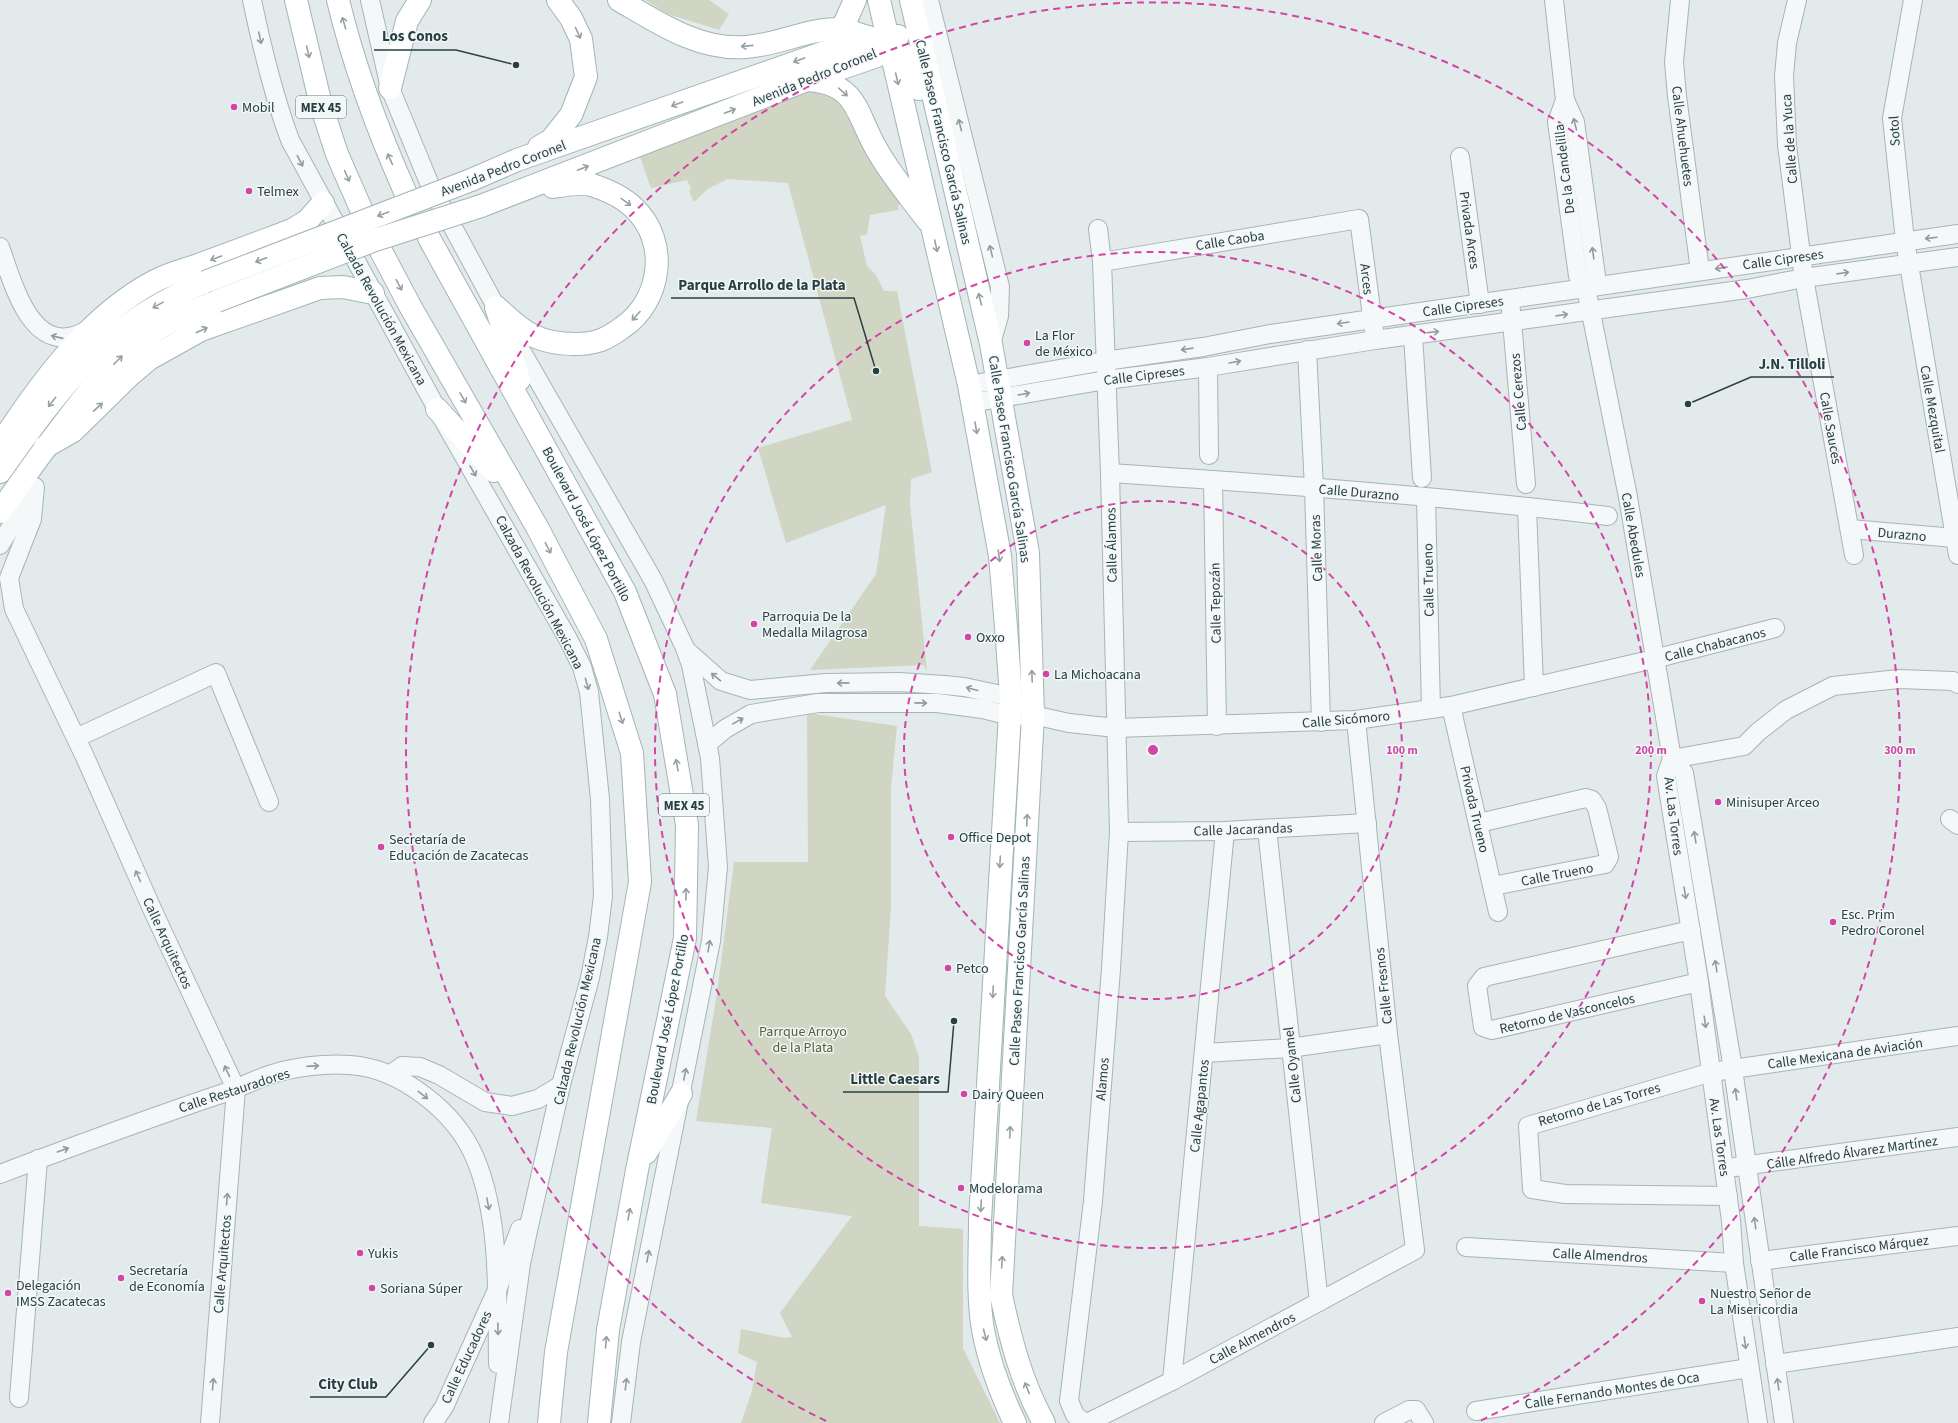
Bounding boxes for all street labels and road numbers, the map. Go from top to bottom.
street label: Calle Paseo Francisco García Salinas [910,38,976,247]
street label: Avenida Pedro Coronel [749,44,880,112]
street label: Calle Ahuehuetes [1666,85,1698,188]
street label: Calle de la Yuca [1777,93,1803,185]
road number: MEX 45 [296,96,346,118]
street label: Sotol [1884,115,1906,147]
street label: De la Candelilla [1550,123,1580,215]
street label: Avenida Pedro Coronel [438,136,569,202]
street label: Privada Arces [1454,190,1484,270]
street label: Calle Caoba [1194,226,1266,256]
street label: Calzada Revolución Mexicana [331,230,431,389]
street label: Calle Cipreses [1741,244,1825,276]
street label: Arces [1354,262,1378,296]
street label: Calle Cipreses [1421,291,1505,323]
street label: Calle Cerezos [1506,352,1532,432]
street label: Calle Paseo Francisco García Salinas [983,354,1035,564]
street label: Calle Cipreses [1102,361,1186,391]
street label: Calle Mezquital [1914,364,1950,455]
street label: Calle Sauces [1814,390,1846,466]
street label: Boulevard José López Portillo [537,443,636,606]
street label: Calle Durazno [1318,480,1400,506]
street label: Calle Abedules [1616,491,1650,579]
street label: Calle Álamos [1101,507,1123,583]
street label: Calzada Revolución Mexicana [490,512,588,673]
street label: Calle Moras [1306,514,1328,582]
street label: Durazno [1877,523,1927,547]
street label: Calle Trueno [1418,543,1440,617]
street label: Calle Tepozán [1205,562,1227,644]
street label: Calle Chabacanos [1663,623,1768,667]
street label: Calle Sicómoro [1301,706,1391,734]
street label: Privada Trueno [1454,764,1494,855]
street label: Av. Las Torres [1658,776,1688,857]
road number: MEX 45 [659,794,709,816]
street label: Calle Jacarandas [1193,818,1293,842]
street label: Calle Paseo Francisco García Salinas [1005,856,1035,1066]
street label: Calle Trueno [1519,858,1595,892]
street label: Calle Arquitectos [137,894,197,993]
street label: Boulevard José López Portillo [642,932,694,1106]
street label: Calzada Revolución Mexicana [549,935,607,1107]
street label: Calle Fresnos [1370,946,1398,1025]
street label: Retorno de Vasconcelos [1498,989,1637,1039]
street label: Calle Oyamel [1279,1025,1307,1104]
street label: Calle Mexicana de Aviación [1766,1033,1924,1075]
street label: Alamos [1091,1057,1115,1102]
street label: Calle Agapantos [1185,1058,1215,1154]
street label: Calle Restauradores [176,1063,293,1118]
street label: Retorno de Las Torres [1536,1078,1663,1132]
street label: Av. Las Torres [1704,1097,1734,1178]
street label: Calle Alfredo Álvarez Martínez [1765,1131,1939,1175]
street label: Calle Arquitectos [209,1214,237,1314]
street label: Calle Francisco Márquez [1788,1231,1930,1267]
street label: Calle Almendros [1552,1244,1648,1268]
street label: Calle Educadores [437,1307,497,1407]
street label: Calle Almendros [1206,1308,1299,1370]
street label: Calle Fernando Montes de Oca [1523,1367,1701,1415]

